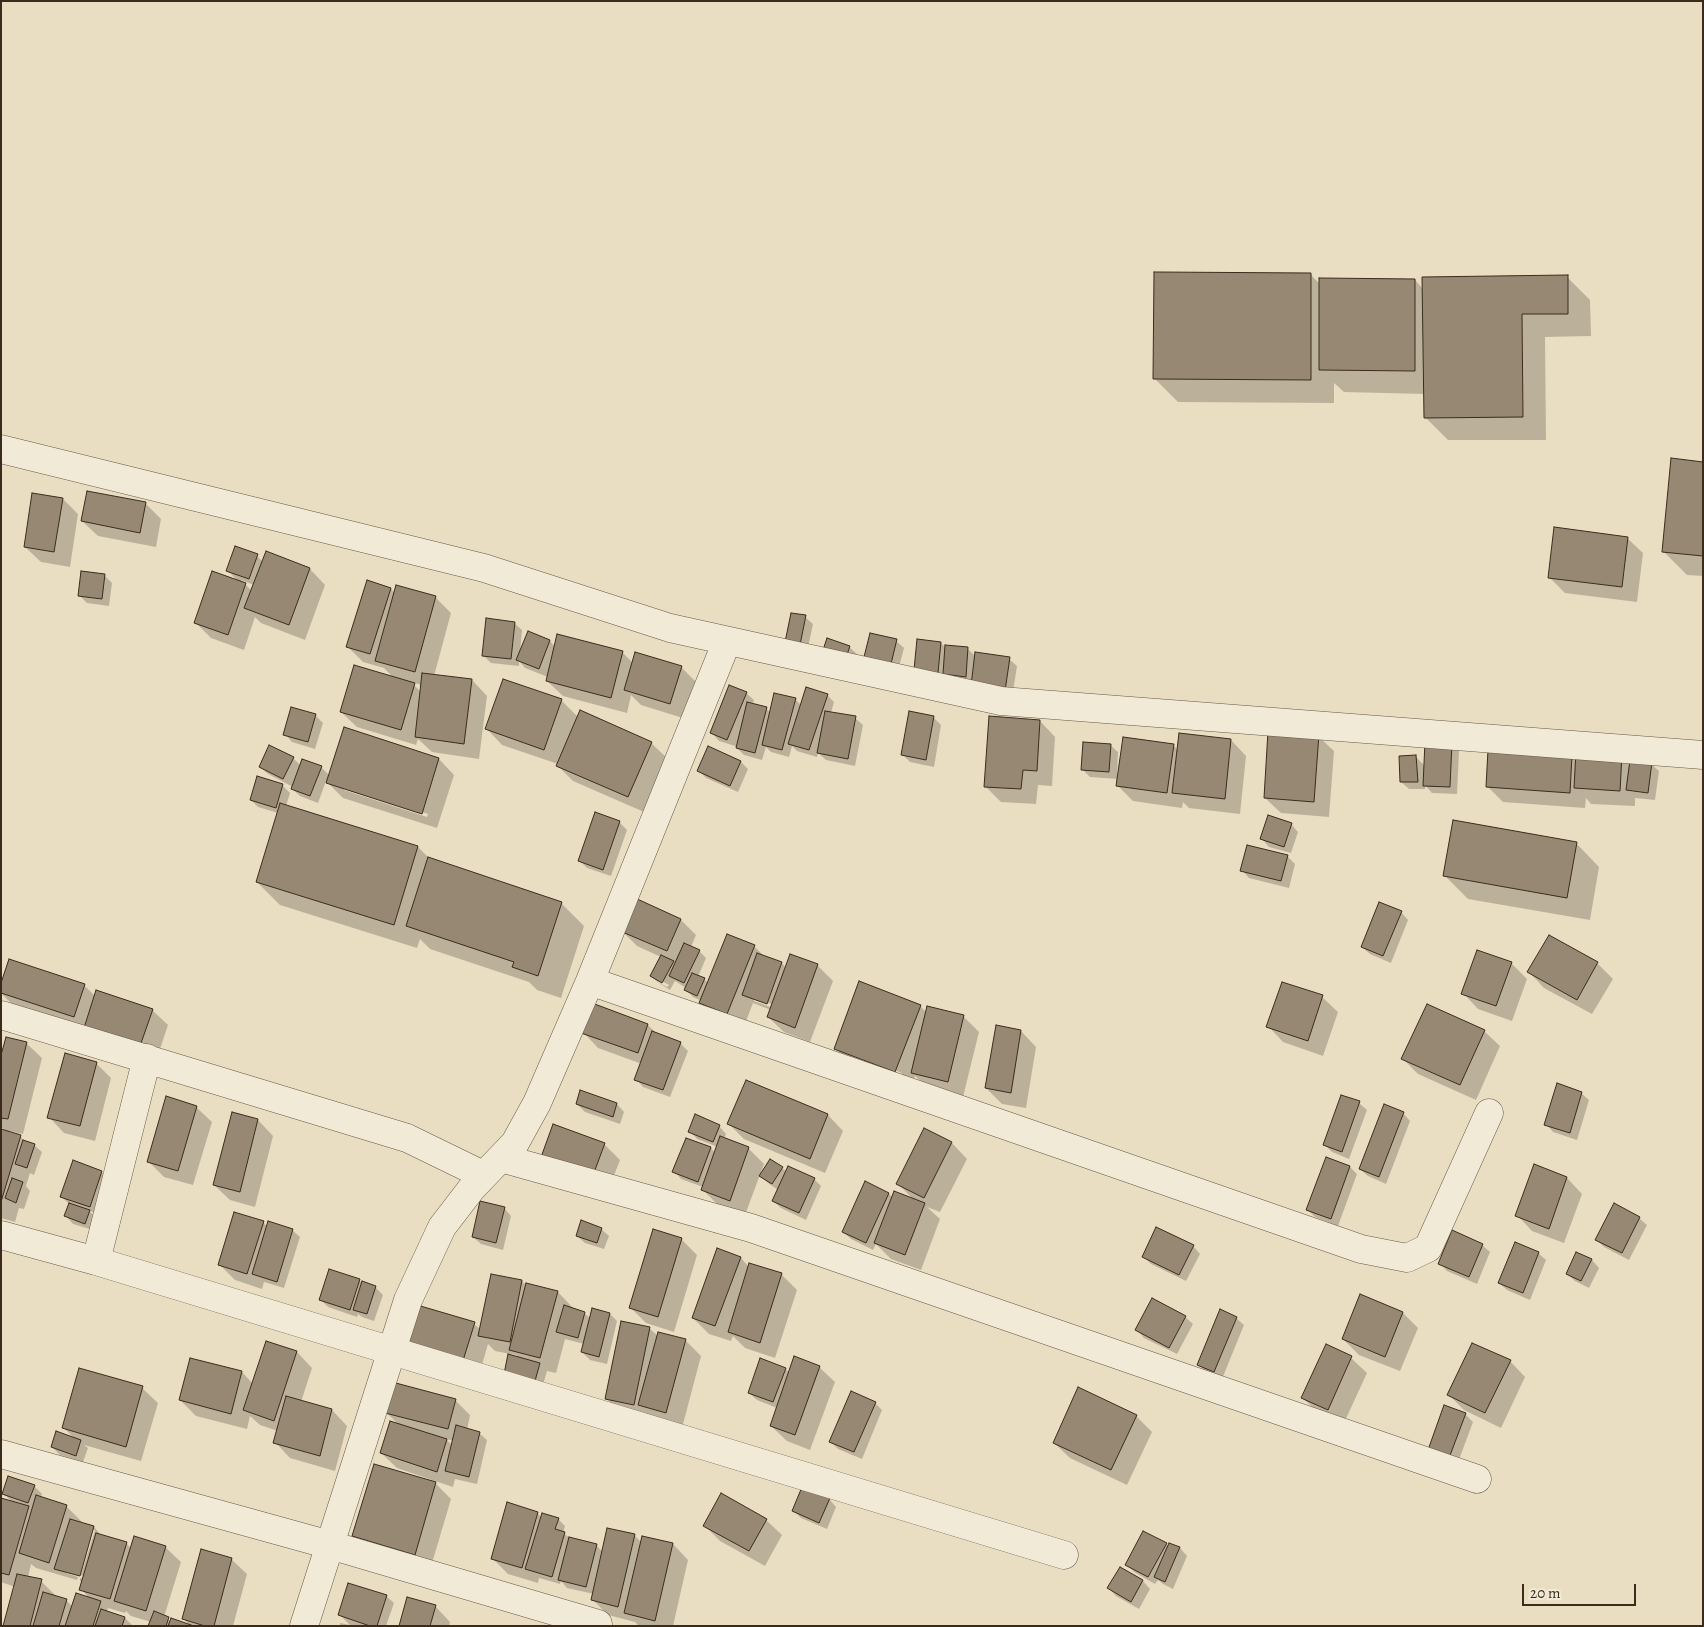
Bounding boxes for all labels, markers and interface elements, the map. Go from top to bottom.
scale bar [1524,1574,1638,1606]
text: 20 m [1530,1583,1561,1603]

